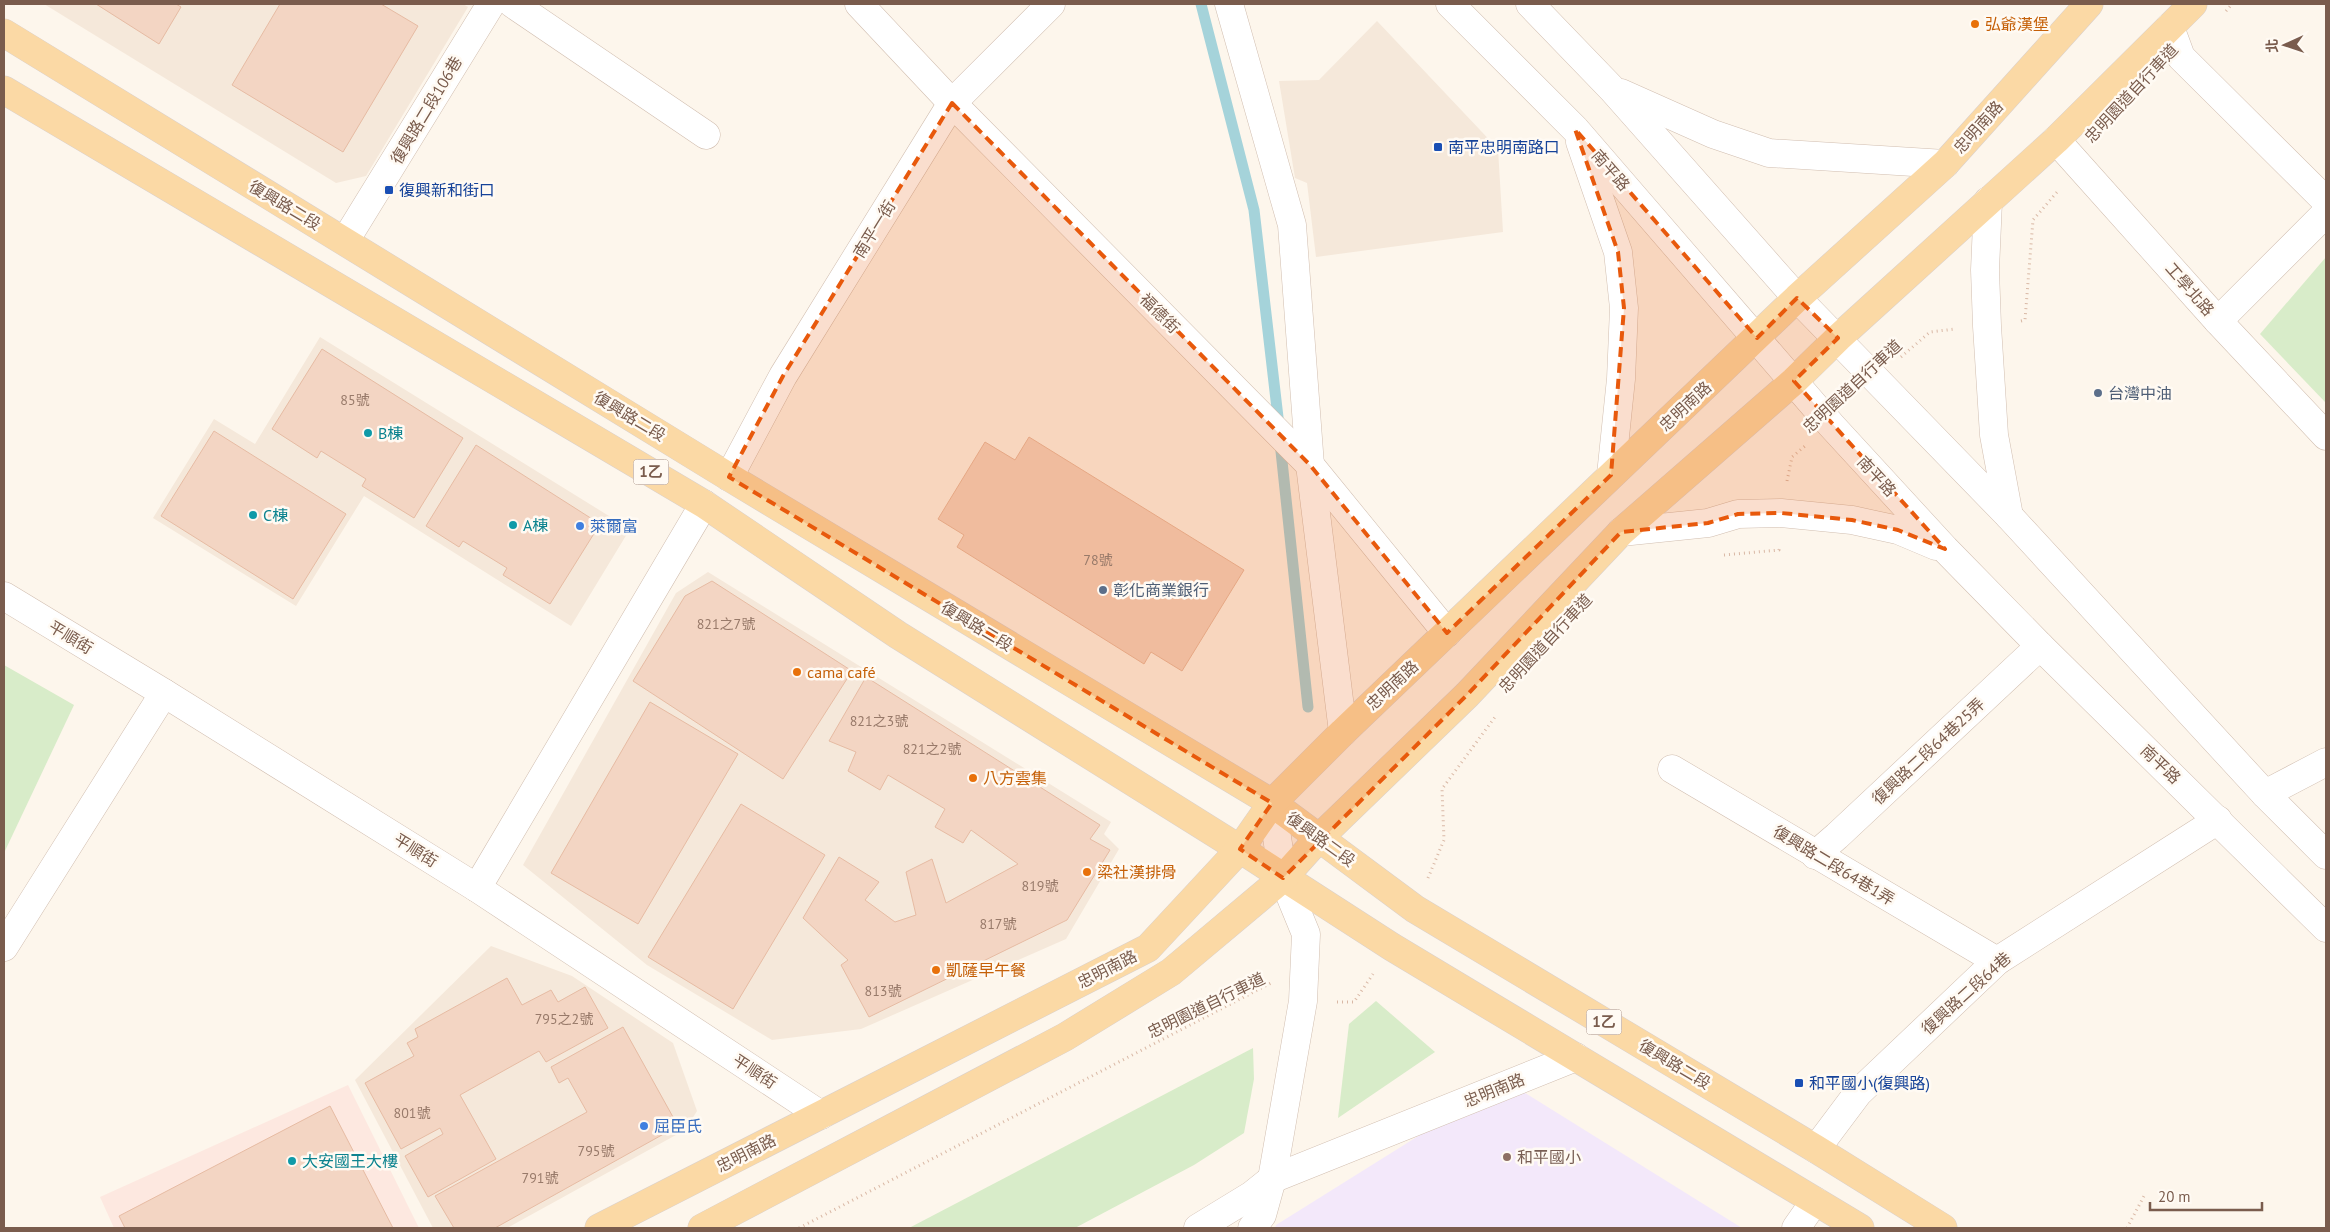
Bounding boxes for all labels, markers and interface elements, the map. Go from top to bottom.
place label: 弘爺漢堡 [1985,14,2049,34]
marker: 弘爺漢堡 [1969,18,1981,30]
north arrow [2260,20,2310,70]
text: 北 [2263,38,2281,53]
street label: 忠明園道自行車道 [2080,39,2182,147]
street label: 復興路二段106巷 [386,52,466,168]
street label: 忠明南路 [1949,97,2007,157]
place label: 南平忠明南路口 [1448,137,1560,157]
marker: 南平忠明南路口 [1432,141,1444,153]
street label: 南平路 [1588,145,1634,195]
street label: 復興路二段 [246,176,324,234]
place label: 復興新和街口 [399,180,495,200]
marker: 復興新和街口 [383,184,395,196]
street label: 南平一街 [849,197,899,261]
street label: 工學北路 [2161,258,2219,320]
street label: 福德街 [1136,289,1184,337]
street label: 忠明園道自行車道 [1798,335,1906,437]
street label: 忠明南路 [1655,377,1715,435]
place label: 台灣中油 [2108,383,2172,403]
street label: 復興路二段 [591,387,669,445]
marker: 台灣中油 [2092,387,2104,399]
house number: 85號 [340,391,370,409]
place label: B棟 [378,423,403,443]
marker: B棟 [362,427,374,439]
street label: 南平路 [1853,452,1901,500]
road number: 1乙 [634,460,668,484]
place label: C棟 [263,505,288,525]
marker: C棟 [247,509,259,521]
place label: A棟 [523,515,548,535]
place label: 萊爾富 [590,516,638,536]
marker: A棟 [507,519,519,531]
marker: 萊爾富 [574,520,586,532]
house number: 78號 [1083,551,1113,569]
place label: 彰化商業銀行 [1113,580,1209,600]
marker: 彰化商業銀行 [1097,584,1109,596]
street label: 忠明園道自行車道 [1494,589,1596,697]
street label: 復興路二段 [938,597,1016,655]
house number: 821之7號 [697,615,755,633]
street label: 平順街 [45,616,97,658]
street label: 忠明南路 [1362,656,1422,714]
place label: cama café [807,662,876,682]
marker: cama café [791,666,803,678]
street label: 復興路二段64巷25弄 [1867,694,1989,808]
house number: 821之3號 [850,712,908,730]
house number: 821之2號 [903,740,961,758]
street label: 南平路 [2137,740,2185,788]
place label: 八方雲集 [983,768,1047,788]
marker: 八方雲集 [967,772,979,784]
street label: 復興路二段 [1283,807,1359,871]
street label: 復興路二段64巷1弄 [1770,821,1898,909]
street label: 平順街 [390,829,442,871]
place label: 梁社漢排骨 [1097,862,1177,882]
marker: 梁社漢排骨 [1081,866,1093,878]
house number: 819號 [1022,877,1058,895]
house number: 817號 [980,915,1016,933]
street label: 忠明南路 [1074,946,1140,992]
street label: 復興路二段64巷 [1917,948,2015,1038]
place label: 凱薩早午餐 [946,960,1026,980]
marker: 凱薩早午餐 [930,964,942,976]
street label: 忠明園道自行車道 [1144,968,1268,1042]
house number: 813號 [865,982,901,1000]
house number: 795之2號 [535,1010,593,1028]
road number: 1乙 [1586,1010,1622,1034]
street label: 復興路二段 [1636,1035,1714,1093]
street label: 平順街 [729,1050,781,1092]
street label: 忠明南路 [1461,1069,1527,1111]
place label: 和平國小(復興路) [1809,1073,1930,1093]
marker: 和平國小(復興路) [1793,1077,1805,1089]
house number: 801號 [394,1104,430,1122]
place label: 屈臣氏 [654,1116,702,1136]
marker: 屈臣氏 [638,1120,650,1132]
street label: 忠明南路 [713,1130,779,1176]
house number: 795號 [578,1142,614,1160]
place label: 和平國小 [1517,1147,1581,1167]
place label: 大安國王大樓 [302,1151,398,1171]
marker: 和平國小 [1501,1151,1513,1163]
marker: 大安國王大樓 [286,1155,298,1167]
house number: 791號 [522,1169,558,1187]
scale bar [2150,1180,2262,1212]
text: 20 m [2158,1187,2191,1206]

